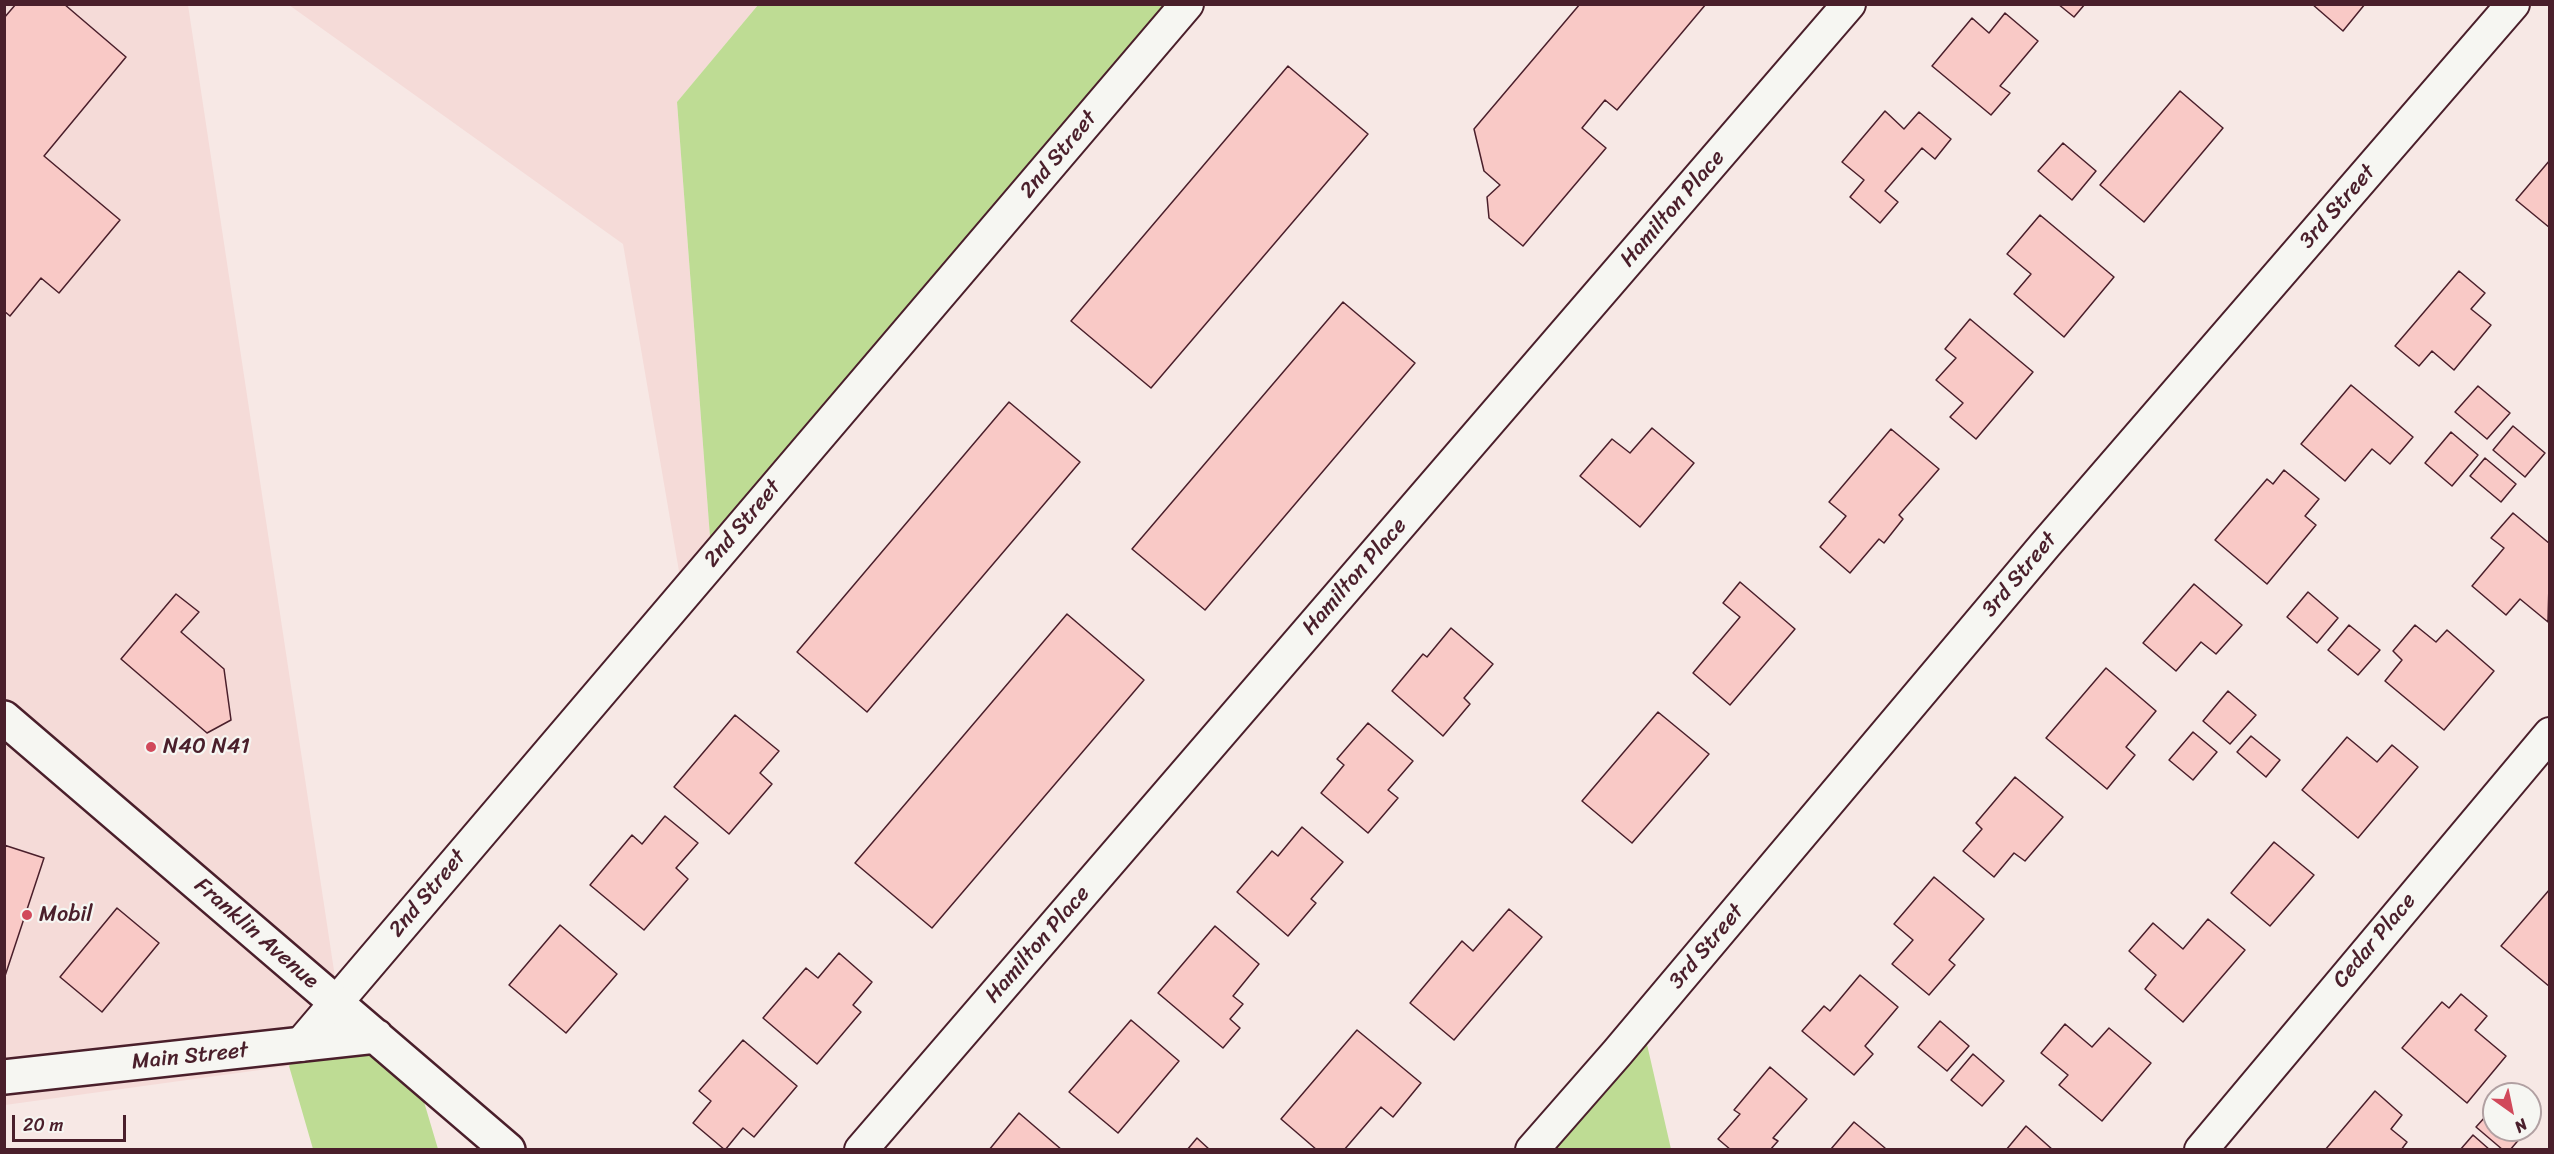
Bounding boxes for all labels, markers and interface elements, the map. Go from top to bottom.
street label: 2nd Street [1015,106,1103,204]
street label: Hamilton Place [1615,145,1731,273]
street label: 3rd Street [2294,160,2382,254]
street label: 2nd Street [699,475,787,573]
street label: Hamilton Place [1297,513,1413,641]
street label: 3rd Street [1977,527,2063,623]
place label: N40 N41 [163,734,250,760]
marker: N40 N41 [144,740,158,754]
street label: 2nd Street [384,845,472,943]
street label: Franklin Avenue [189,873,323,995]
street label: Hamilton Place [980,881,1096,1009]
street label: Cedar Place [2328,888,2422,994]
street label: 3rd Street [1664,899,1750,995]
place label: Mobil [39,902,93,928]
marker: Mobil [20,908,34,922]
street label: Main Street [131,1038,249,1076]
north arrow [2482,1082,2542,1142]
scale bar [15,1103,129,1141]
text: 20 m [23,1109,63,1141]
text: N [2508,1111,2534,1141]

